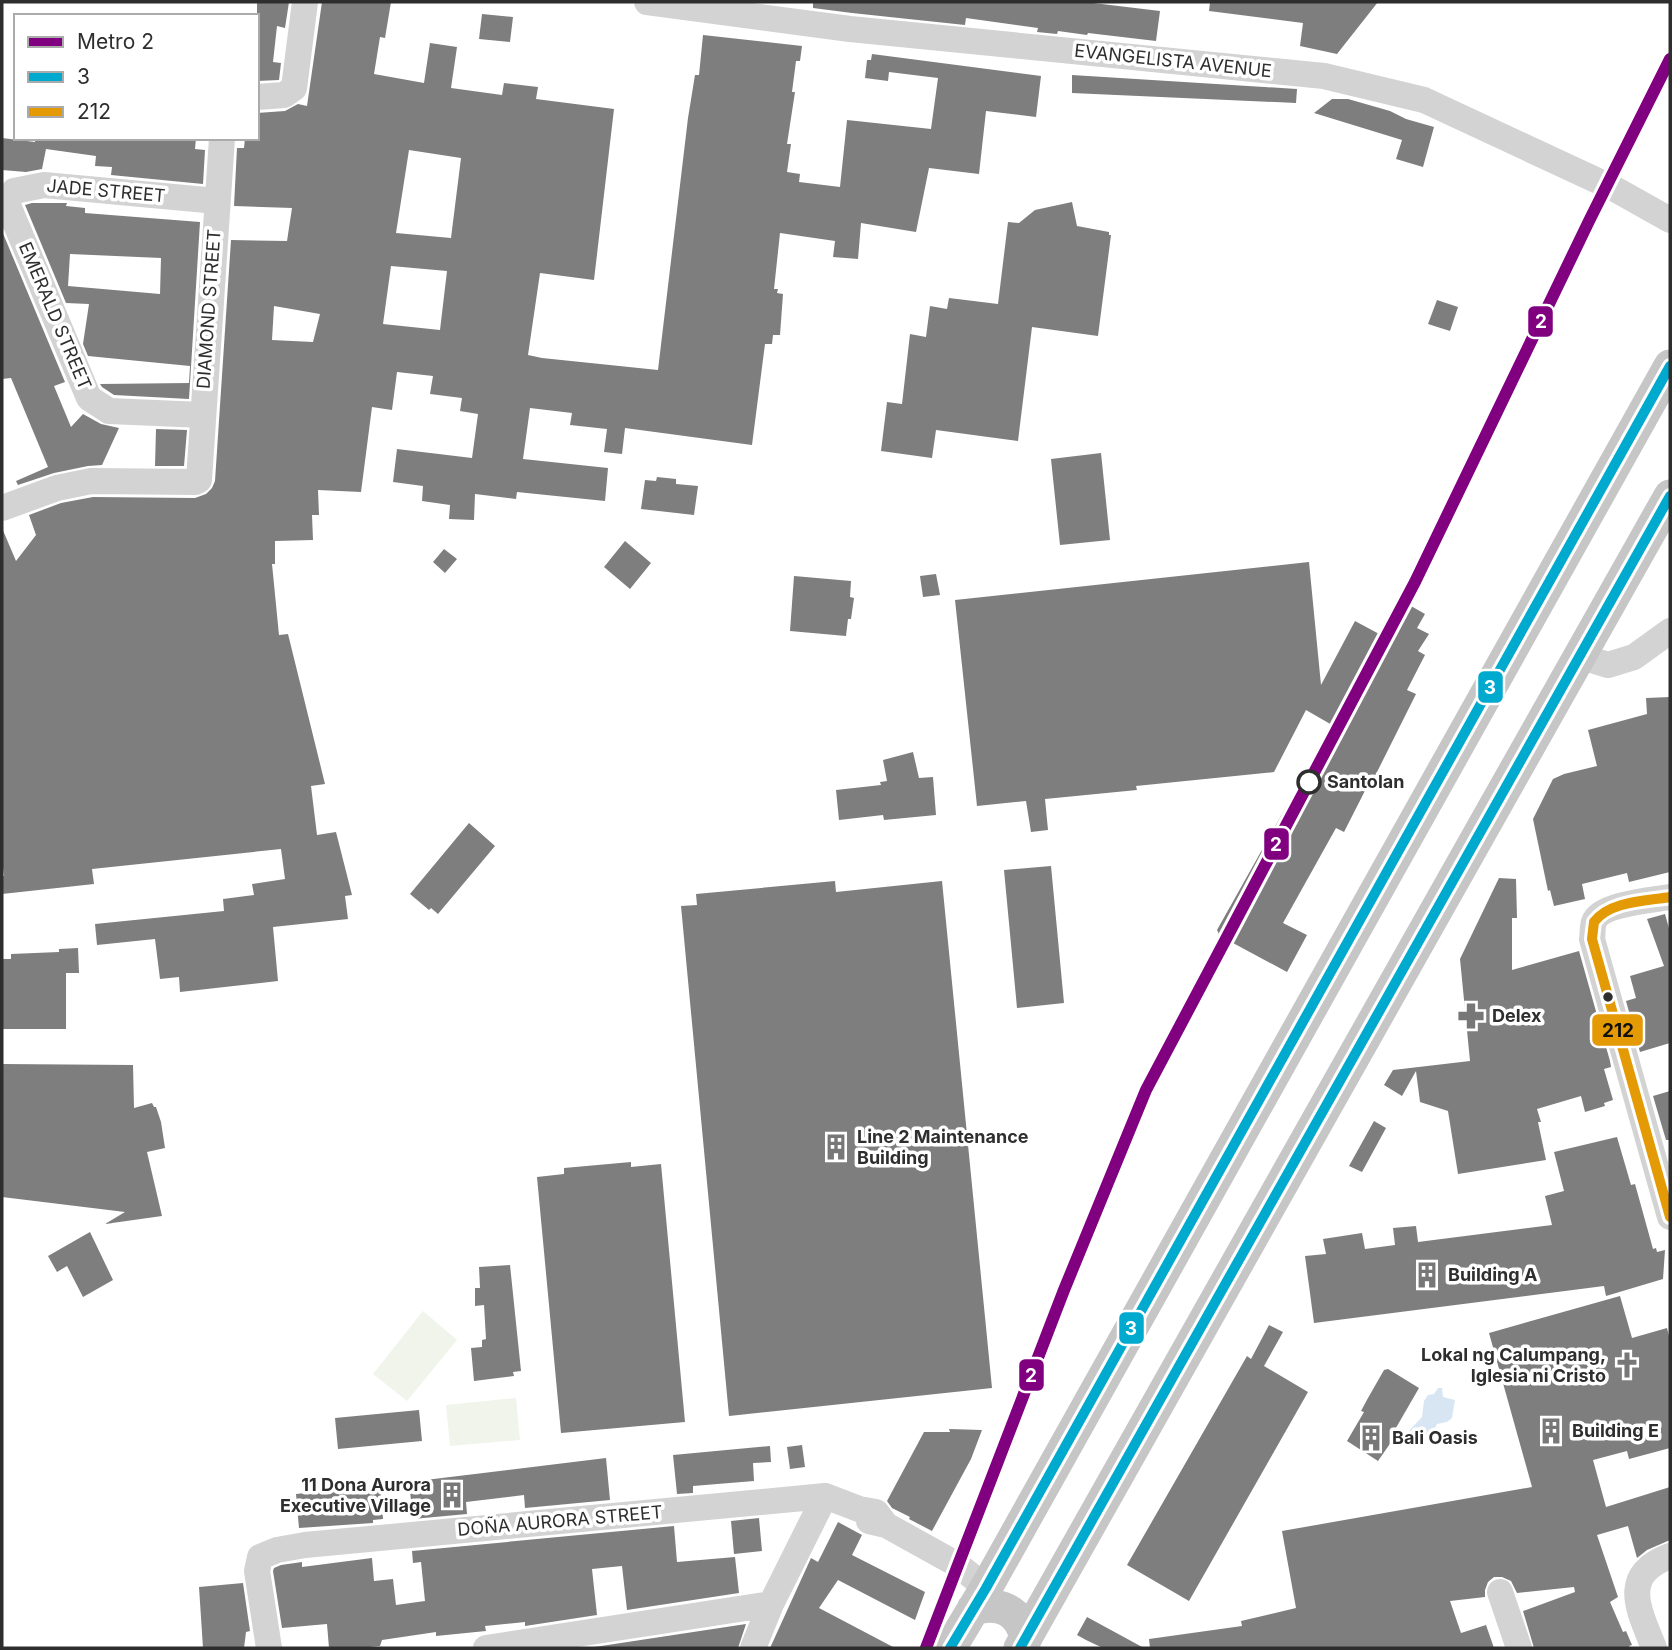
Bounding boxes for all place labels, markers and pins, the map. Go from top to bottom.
marker: Santolan [1297,770,1321,794]
place label: Santolan [1327,771,1404,792]
unlabelled marker [1601,990,1615,1004]
pharmacy icon: Delex [1456,1001,1486,1031]
place label: Delex [1492,1005,1542,1026]
place label: Line 2 Maintenance Building [857,1126,1029,1168]
building icon: Line 2 Maintenance Building [821,1132,851,1162]
building icon: Building A [1412,1260,1442,1290]
place label: Building A [1448,1264,1537,1285]
place label: Lokal ng Calumpang, Iglesia ni Cristo [1421,1344,1606,1386]
church icon: Lokal ng Calumpang, Iglesia ni Cristo [1612,1350,1642,1380]
building icon: Building E [1536,1416,1566,1446]
place label: Building E [1572,1420,1659,1441]
building icon: Bali Oasis [1356,1423,1386,1453]
place label: Bali Oasis [1392,1427,1478,1448]
place label: 11 Dona Aurora Executive Village [280,1474,431,1516]
building icon: 11 Dona Aurora Executive Village [437,1480,467,1510]

